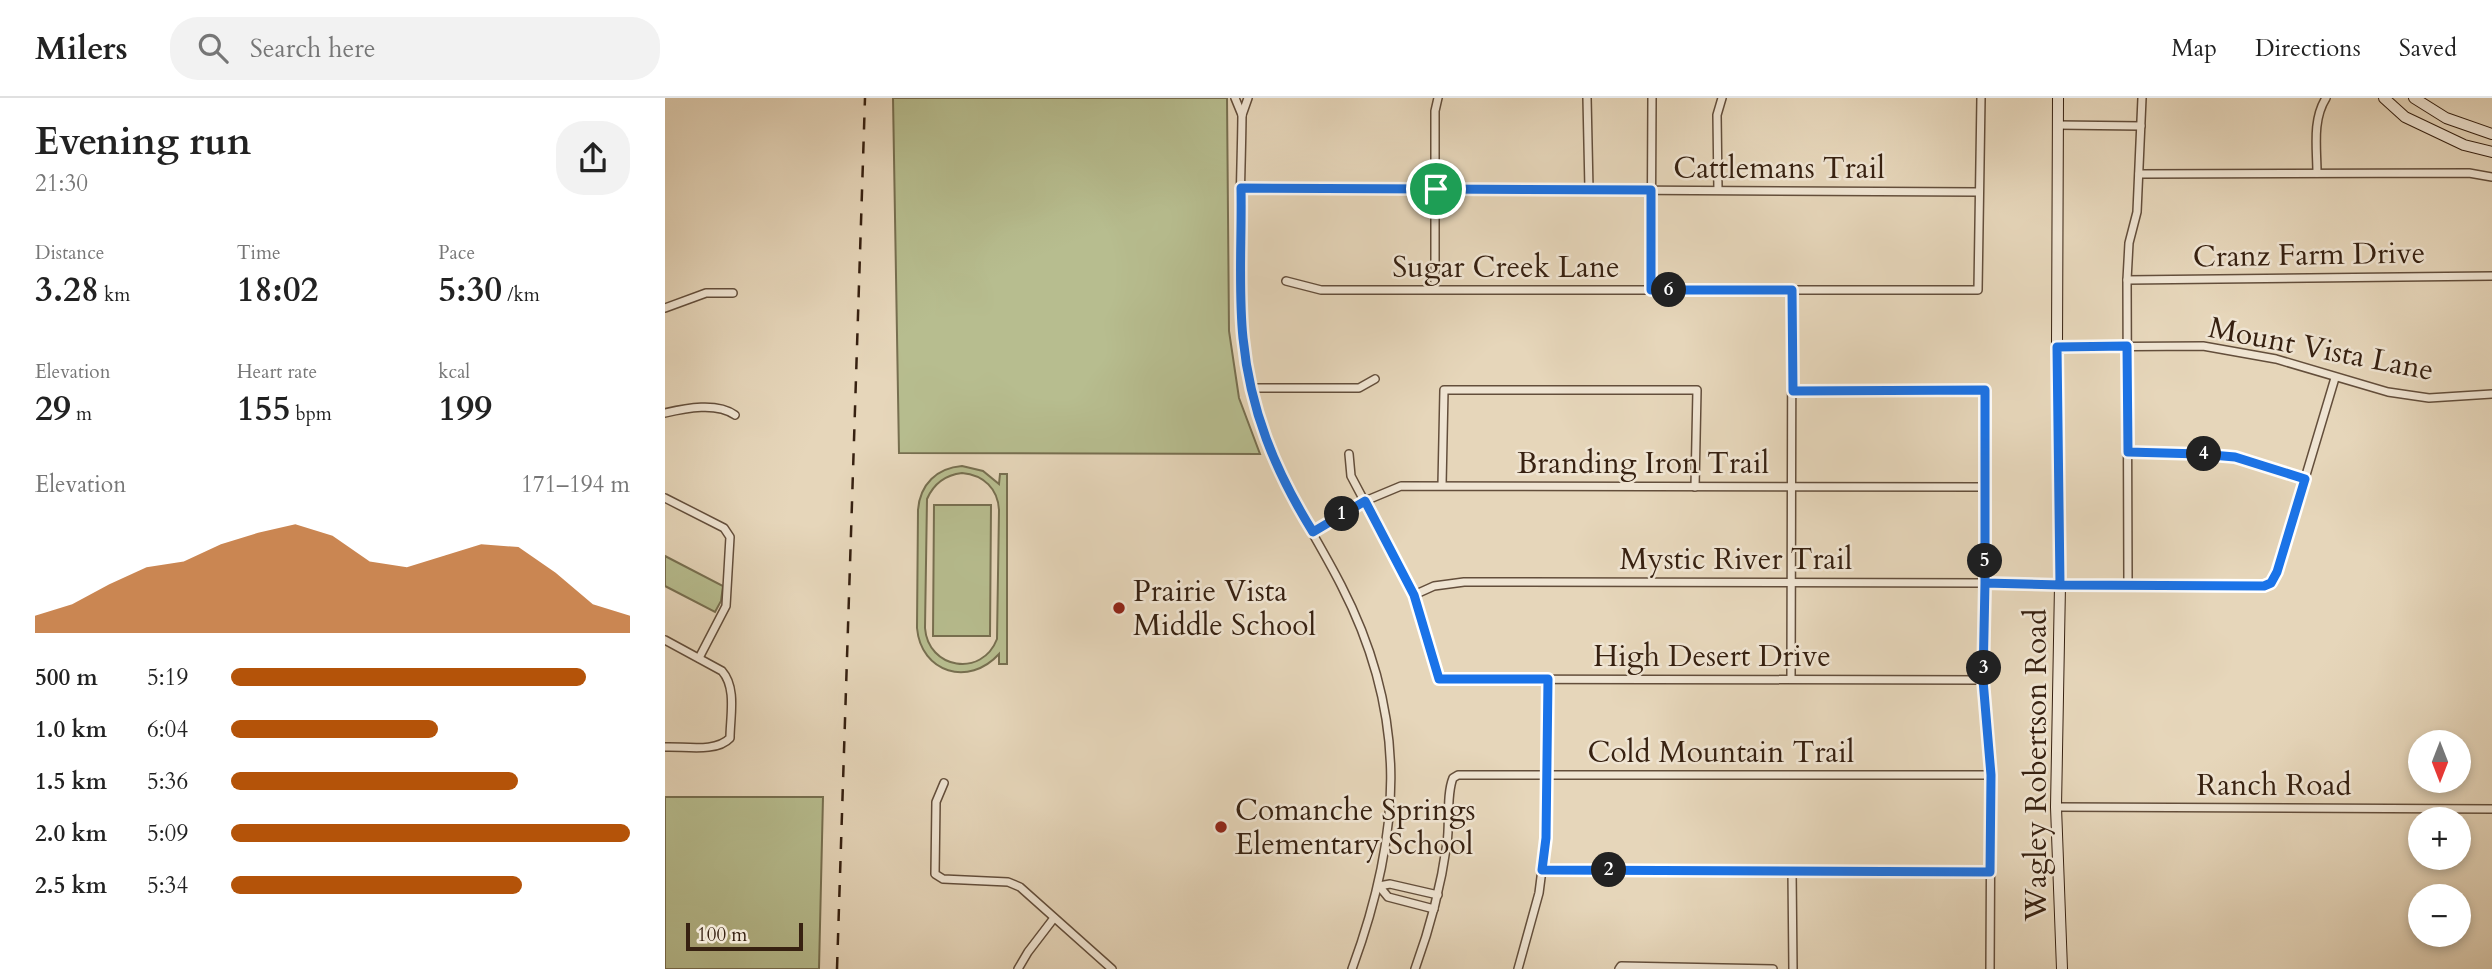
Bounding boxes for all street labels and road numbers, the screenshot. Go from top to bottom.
street label: Cattlemans Trail [1673,148,1885,189]
street label: Cranz Farm Drive [2192,232,2426,278]
street label: Sugar Creek Lane [1392,247,1620,288]
street label: Mount Vista Lane [2205,307,2437,391]
street label: Branding Iron Trail [1517,443,1769,484]
street label: Mystic River Trail [1620,539,1853,580]
street label: Wagley Robertson Road [2016,609,2057,922]
street label: High Desert Drive [1593,636,1831,677]
street label: Cold Mountain Trail [1588,732,1855,773]
street label: Ranch Road [2197,765,2352,806]

